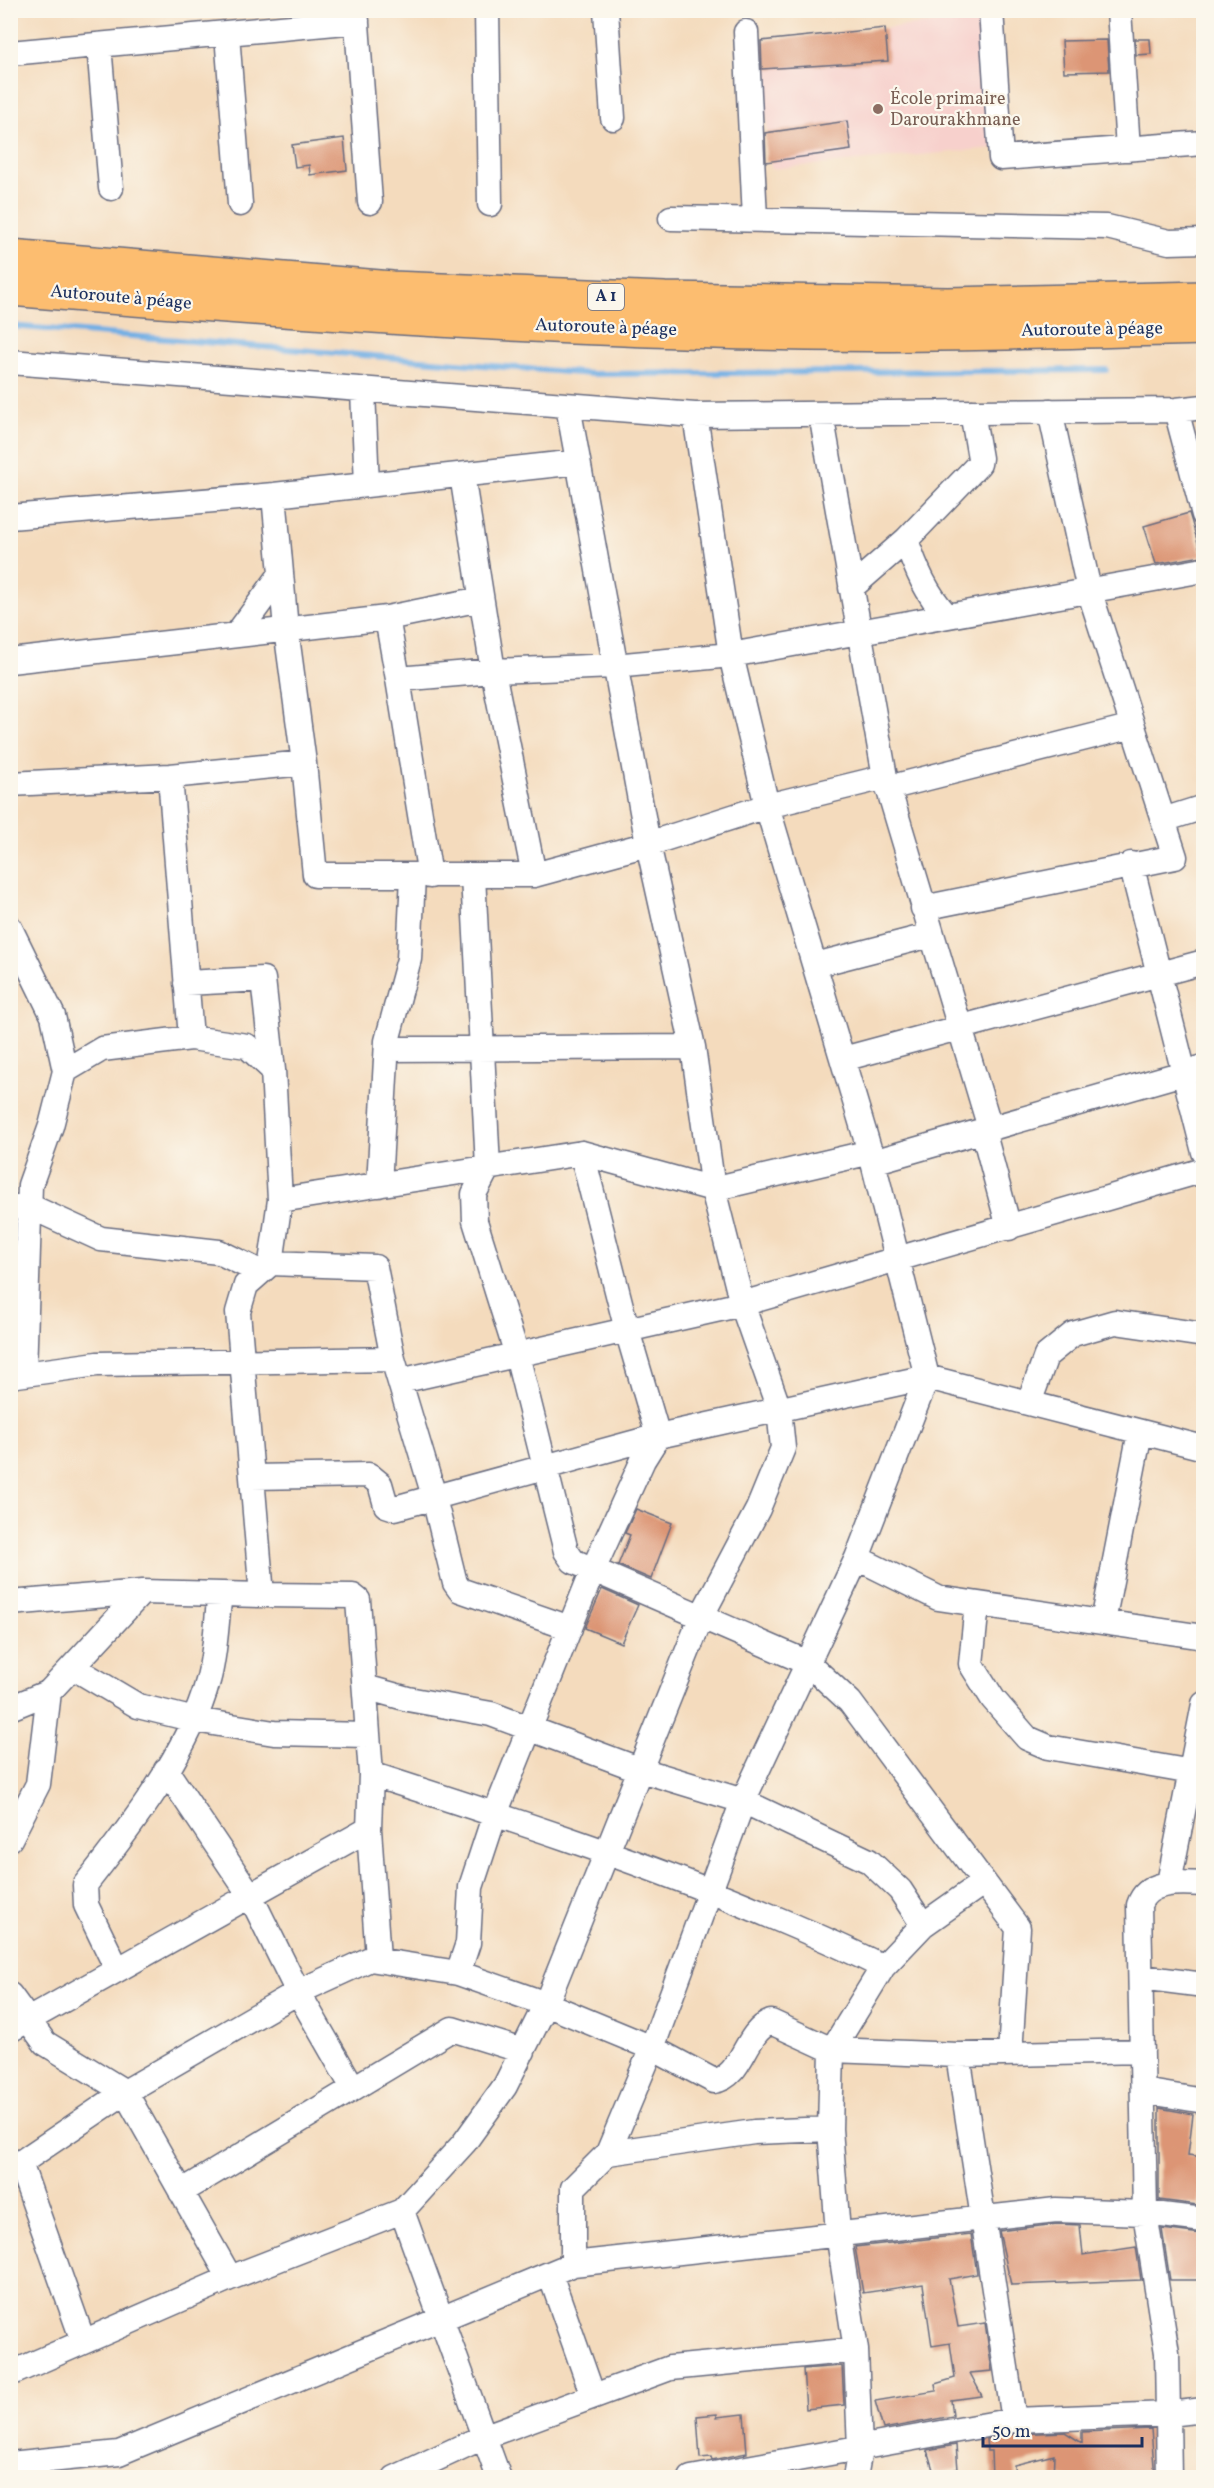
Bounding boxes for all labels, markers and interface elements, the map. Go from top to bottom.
place label: École primaire Darourakhmane [890,87,1021,133]
marker: École primaire Darourakhmane [871,102,885,116]
street label: Autoroute à péage [49,279,193,317]
road number: A 1 [588,284,624,310]
street label: Autoroute à péage [535,313,677,343]
street label: Autoroute à péage [1021,316,1163,344]
scale bar [983,2410,1142,2448]
text: 50 m [992,2420,1031,2445]

